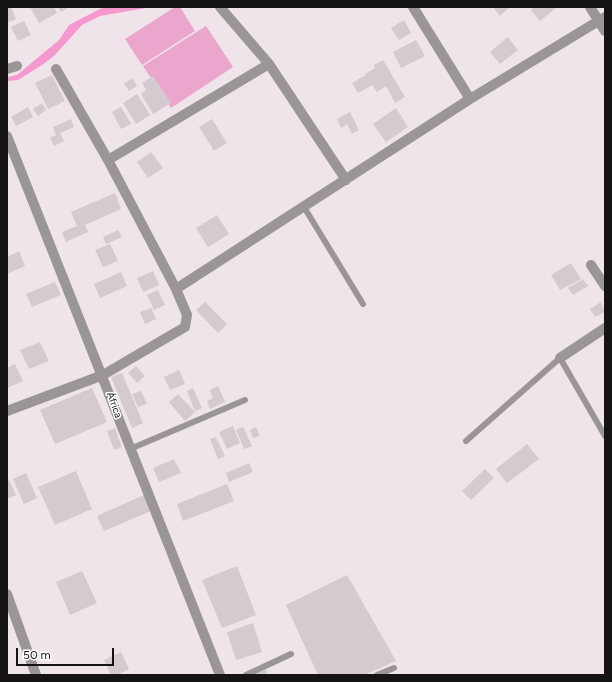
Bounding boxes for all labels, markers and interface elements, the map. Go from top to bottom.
street label: África [104,390,124,420]
scale bar [18,640,116,666]
text: 50 m [23,648,51,662]

